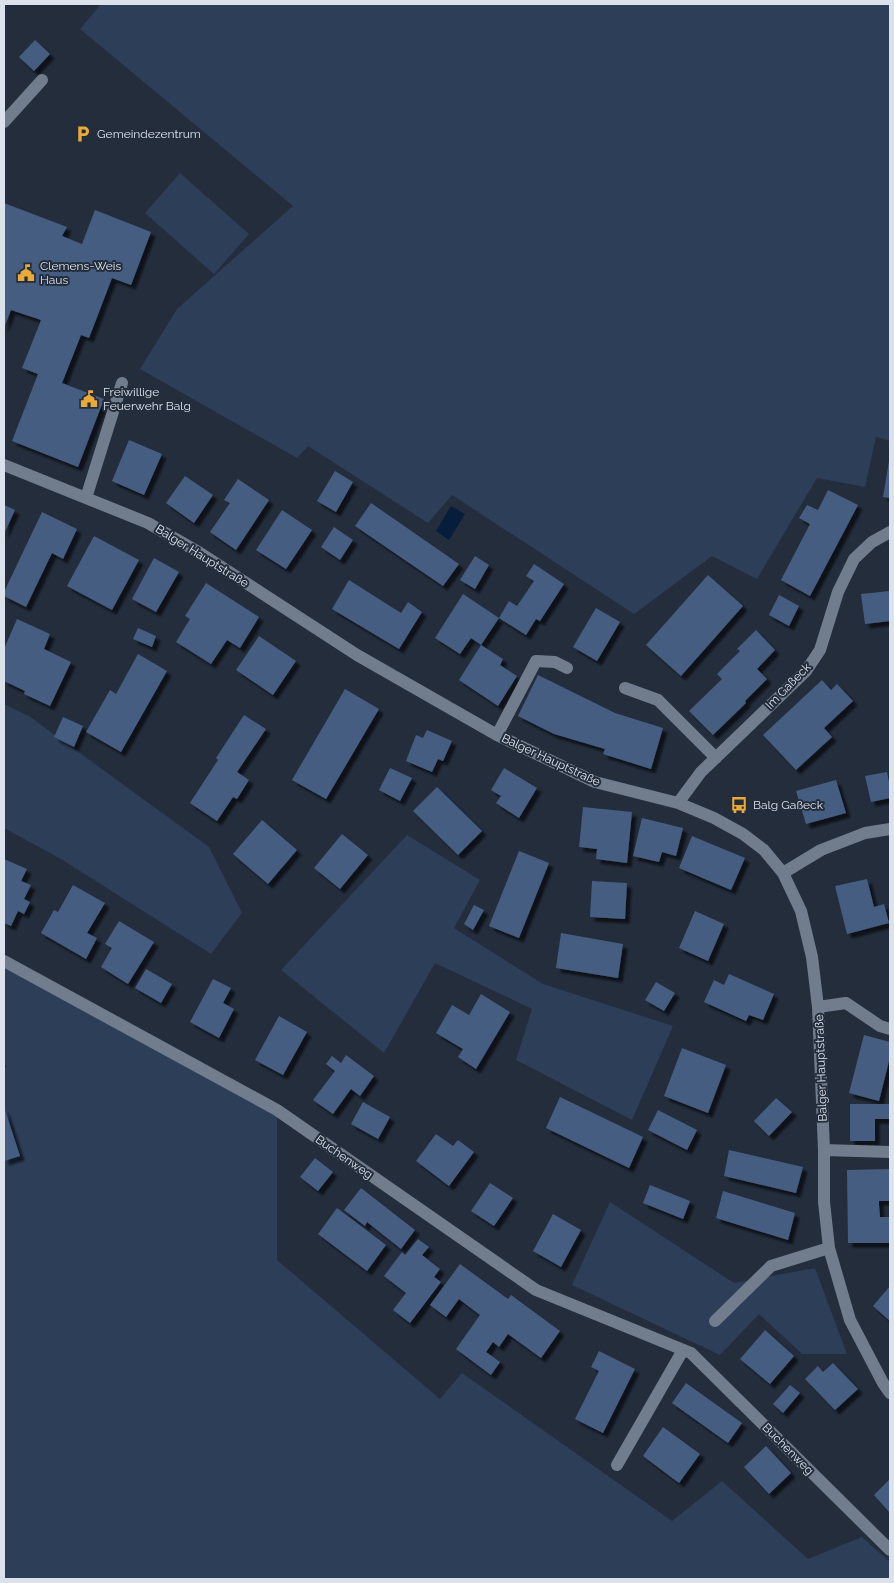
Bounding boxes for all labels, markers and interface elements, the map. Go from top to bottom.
parking icon: Gemeindezentrum [73,124,93,144]
place label: Gemeindezentrum [97,127,201,141]
place label: Clemens-Weis Haus [40,259,121,287]
public building icon: Clemens-Weis Haus [16,263,36,283]
place label: Freiwillige Feuerwehr Balg [103,385,191,413]
public building icon: Freiwillige Feuerwehr Balg [79,389,99,409]
street label: Balger Hauptstraße [153,522,251,590]
street label: Im Gaßeck [763,660,814,712]
street label: Balger Hauptstraße [499,731,603,789]
bus stop icon: Balg Gaßeck [729,795,749,815]
place label: Balg Gaßeck [753,798,824,812]
street label: Balger Hauptstraße [812,1014,830,1122]
street label: Buchenweg [313,1132,375,1182]
street label: Buchenweg [759,1420,817,1478]

